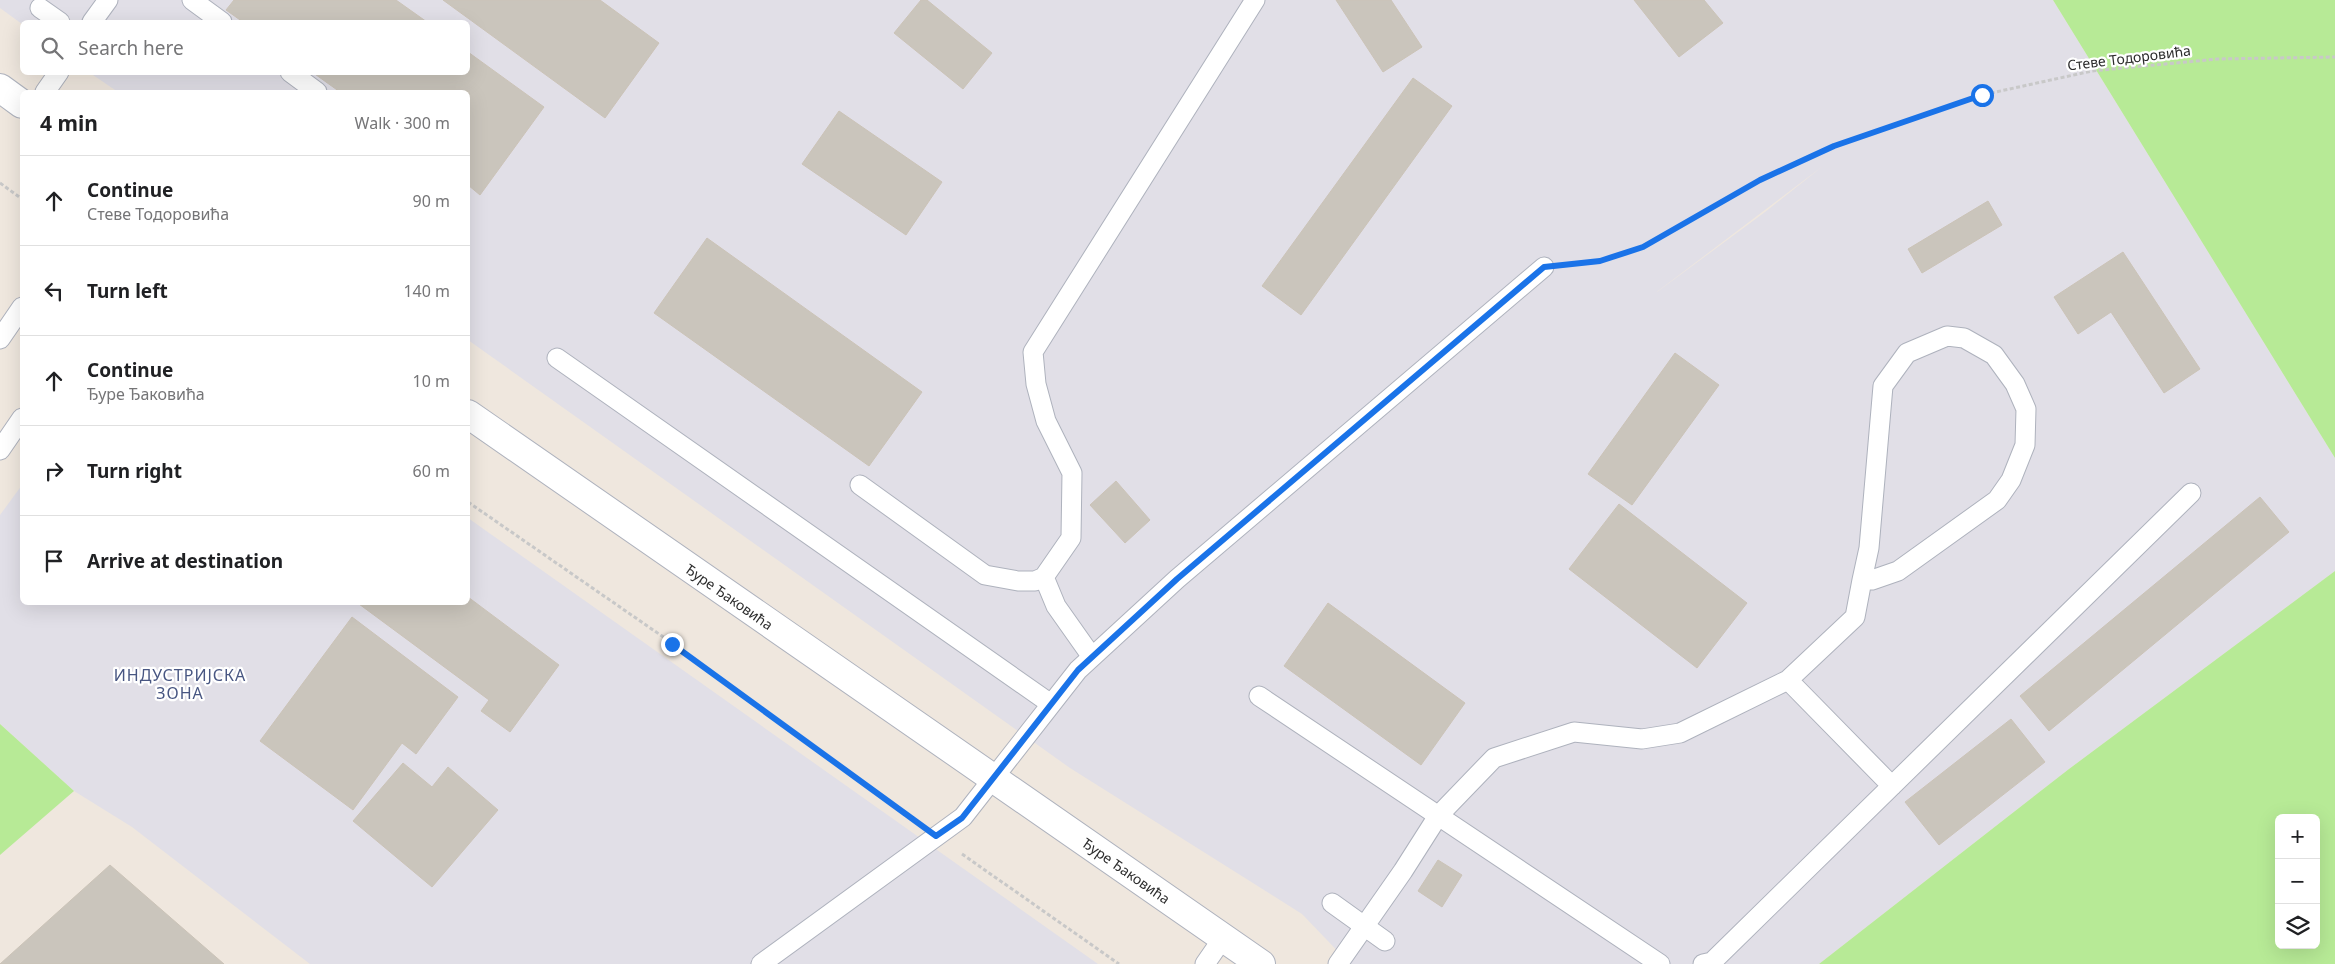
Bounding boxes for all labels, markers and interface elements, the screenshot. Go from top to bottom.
search box [20,20,470,75]
icon: search [38,34,66,62]
text: Search here [78,35,184,61]
street label: Стеве Тодоровића [2066,40,2192,75]
route start [1971,84,1994,107]
text: 4 min [40,109,98,137]
text: Walk · 300 m [355,112,450,134]
text: Continue [87,177,173,203]
icon: ahead [40,187,68,215]
text: 90 m [413,190,450,212]
text: Стеве Тодоровића [87,203,229,225]
icon: left [40,277,68,305]
text: Turn left [87,278,168,304]
text: 140 m [403,280,450,302]
text: Continue [87,357,173,383]
icon: ahead [40,367,68,395]
text: 10 m [413,370,450,392]
text: Ђуре Ђаковића [87,383,205,405]
icon: right [40,457,68,485]
text: Turn right [87,458,182,484]
text: 60 m [413,460,450,482]
icon: arrive [40,547,68,575]
text: Arrive at destination [87,548,283,574]
street label: Ђуре Ђаковића [682,559,777,634]
route end [661,633,684,656]
district label: ИНДУСТРИЈСКА ЗОНА [114,664,246,704]
map controls [2275,814,2320,949]
button: + [2275,814,2320,859]
street label: Ђуре Ђаковића [1079,833,1174,908]
button: − [2275,859,2320,904]
button: layers [2275,904,2320,949]

